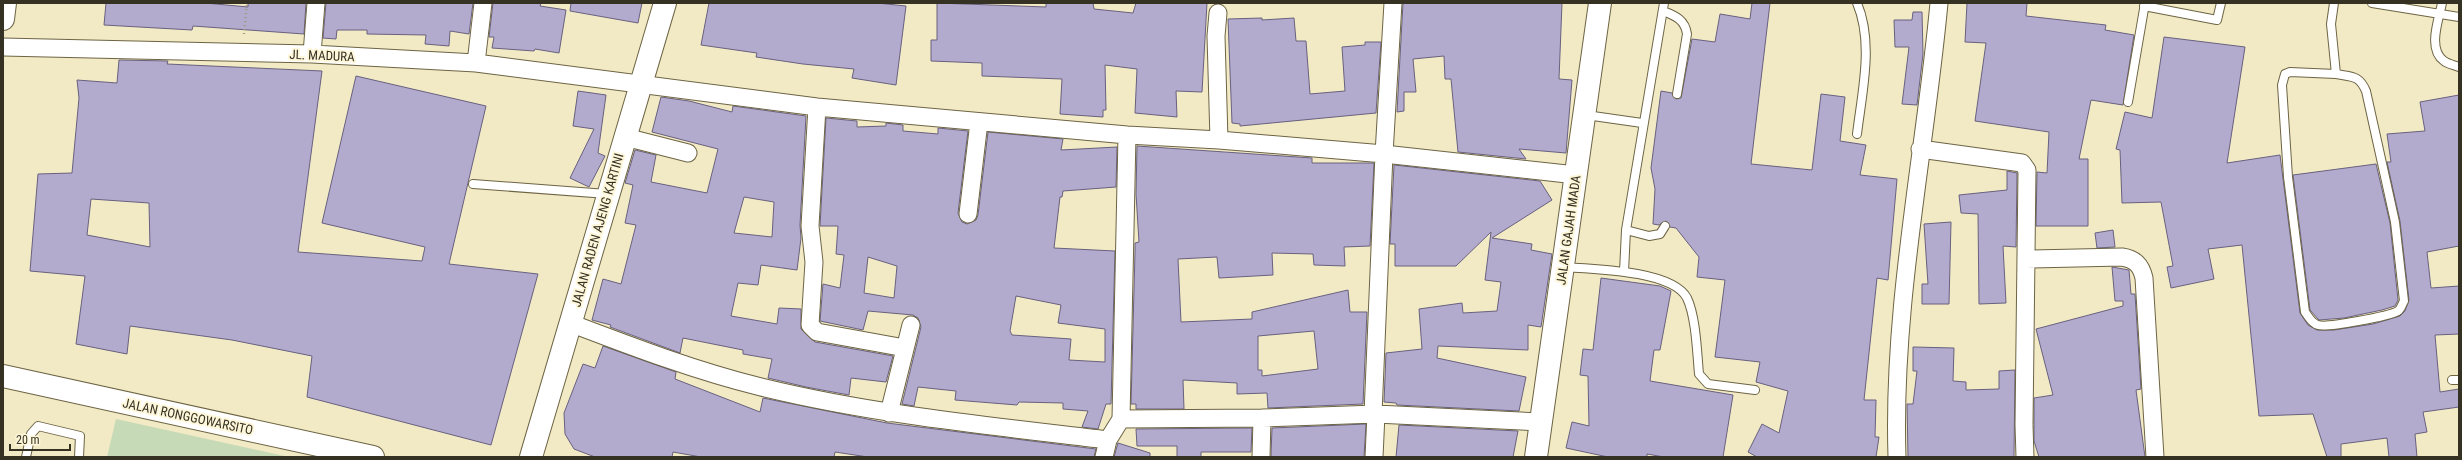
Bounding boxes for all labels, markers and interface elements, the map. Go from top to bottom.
street label: JL. MADURA [289,47,355,64]
street label: JALAN RADEN AJENG KARTINI [568,152,627,309]
street label: JALAN GAJAH MADA [1553,174,1584,286]
street label: JALAN RONGGOWARSITO [121,395,255,438]
scale bar [10,426,70,452]
text: 20 m [16,433,40,447]

